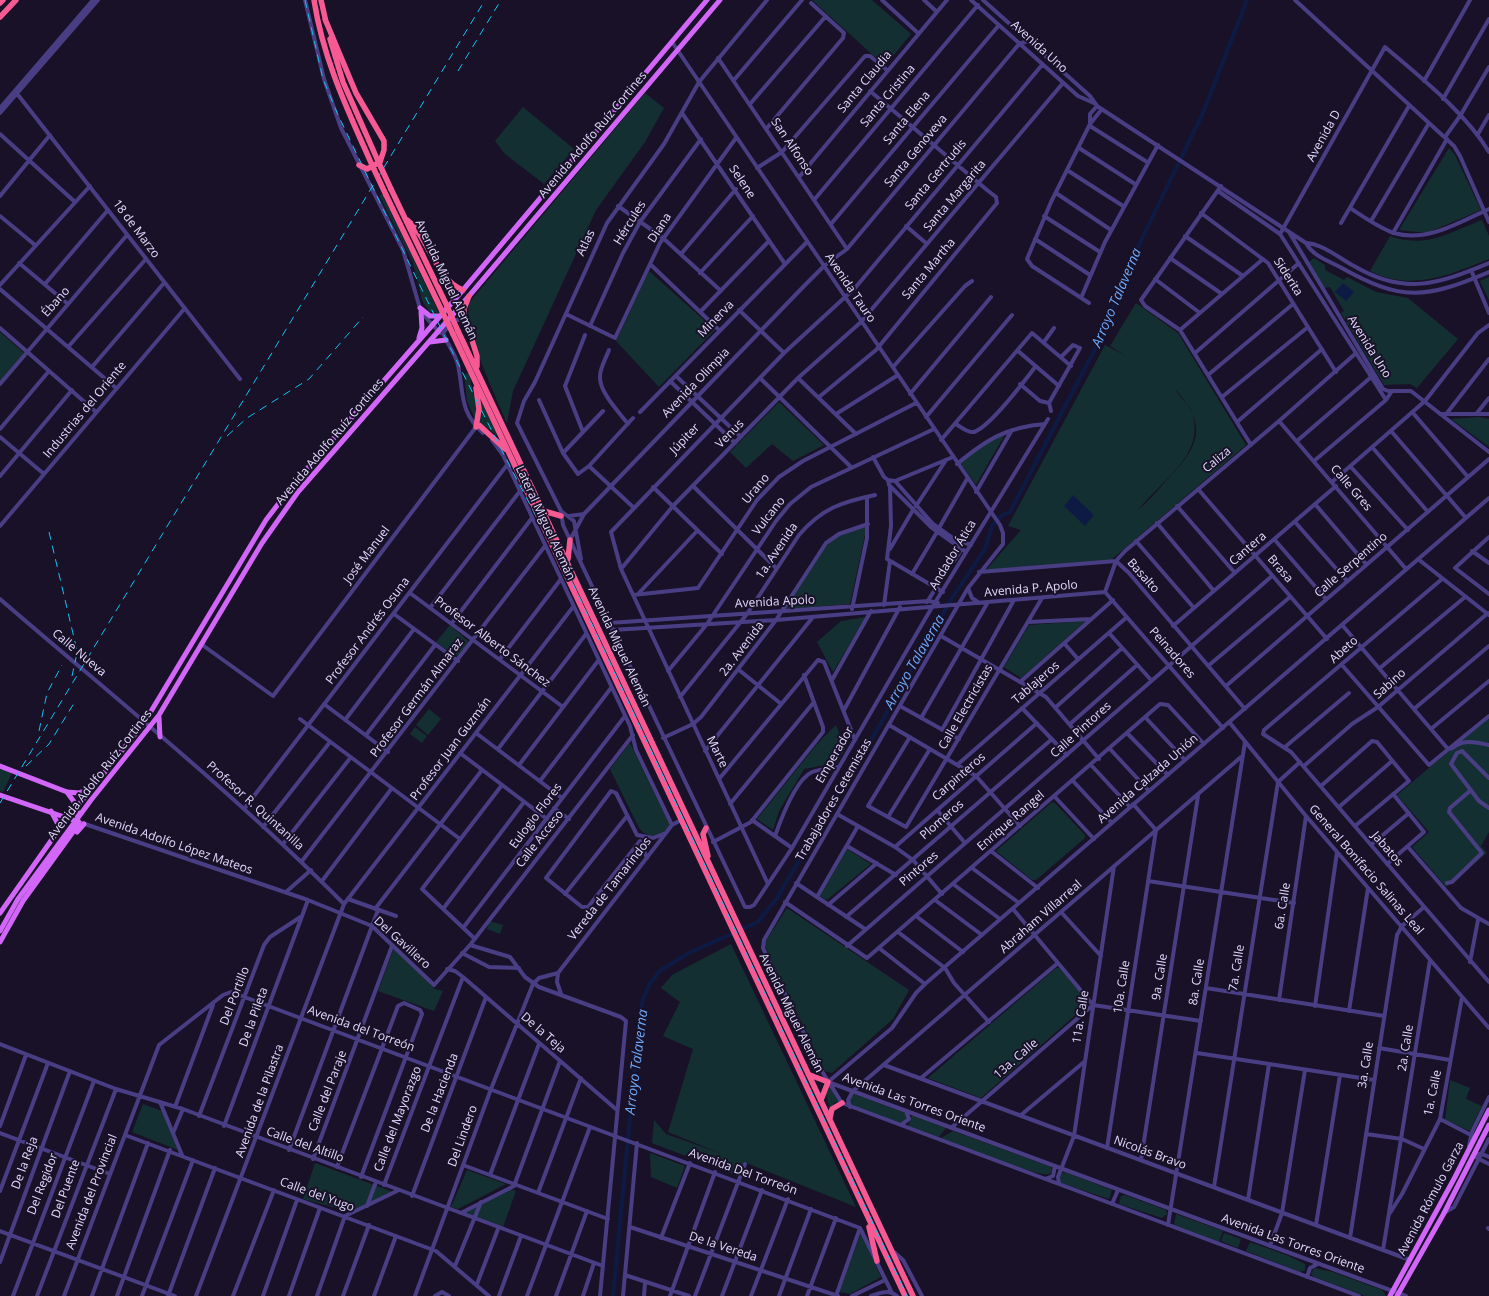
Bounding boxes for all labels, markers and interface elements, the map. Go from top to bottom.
street label: Avenida Uno [1008,18,1070,76]
street label: Santa Claudia [835,48,895,116]
street label: Santa Cristina [858,62,918,130]
street label: Avenida Adolfo Ruíz Cortines [536,69,650,201]
street label: Santa Elena [881,88,933,148]
street label: Avenida D [1304,108,1344,164]
street label: Santa Genoveva [882,112,950,190]
street label: San Alfonso [768,116,816,178]
street label: Santa Gertrudis [902,137,970,213]
street label: Santa Margarita [921,157,989,235]
street label: Selene [726,163,758,201]
street label: 18 de Marzo [109,197,163,261]
street label: Hércules [611,198,649,248]
street label: Diana [645,210,675,246]
street label: Avenida Miguel Alemán [412,218,480,342]
street label: Atlas [574,228,598,258]
street label: Santa Martha [899,236,959,302]
water label: Arroyo Talaverna [1089,246,1145,350]
street label: Avenida Tauro [821,251,879,325]
street label: Siderita [1270,255,1306,299]
street label: Ébano [39,284,73,320]
street label: Minerva [695,298,737,340]
street label: Avenida Uno [1344,313,1394,381]
street label: Avenida Olimpia [659,345,733,421]
street label: Industrias del Oriente [40,359,130,461]
street label: Avenida Adolfo Ruíz Cortines [273,376,387,508]
street label: Venus [713,417,747,451]
street label: Júpiter [667,421,703,457]
street label: Caliza [1200,444,1234,476]
street label: Calle Gres [1327,462,1375,514]
street label: Lateral Miguel Alemán [512,463,578,583]
street label: Urano [739,471,773,507]
street label: Vulcano [750,494,788,538]
street label: Andador Ática [927,517,979,593]
street label: 1a. Avenida [753,520,801,582]
street label: José Manuel [341,524,393,586]
street label: Cantera [1227,529,1269,569]
street label: Calle Serpentino [1312,529,1390,601]
street label: Brasa [1264,552,1296,586]
street label: Basalto [1124,556,1162,596]
street label: Profesor Andrés Osuna [323,575,413,687]
street label: Avenida P. Apolo [984,578,1078,600]
street label: Avenida Miguel Alemán [585,585,653,709]
street label: Avenida Apolo [735,593,815,611]
street label: Profesor Alberto Sánchez [431,594,553,690]
water label: Arroyo Talaverna [881,612,949,712]
street label: 2a. Avenida [717,619,767,679]
street label: Peinadores [1146,625,1198,681]
street label: Calle Nueva [49,626,109,680]
street label: Abeto [1327,634,1361,666]
street label: Profesor Germán Almaraz [368,636,466,760]
street label: Tablajeros [1009,659,1063,707]
street label: Calle Electricistas [936,662,996,752]
street label: Sabino [1371,666,1409,702]
street label: Profesor Juan Guzmán [407,694,495,804]
street label: Calle Pintores [1048,699,1114,761]
street label: Avenida Adolfo Ruíz Cortines [45,707,155,843]
street label: Emperador [813,724,857,786]
street label: Avenida Calzada Unión [1095,732,1201,826]
street label: Marte [703,734,731,770]
street label: Trabajadores Cetemistas [793,736,875,864]
street label: Carpinteros [929,750,989,804]
street label: Profesor R. Quintanilla [203,759,307,853]
street label: Eulogio Flores [507,781,565,851]
street label: Enrique Rangel [974,788,1048,854]
street label: Plomeros [917,797,967,843]
street label: General Bonifacio Salinas Leal [1306,802,1426,938]
street label: Calle Acceso [513,807,567,871]
street label: Avenida Adolfo López Mateos [94,810,254,878]
street label: Jabatos [1368,829,1406,869]
street label: Vereda de Tamarindos [565,835,655,943]
street label: Pintores [897,849,941,889]
street label: Abraham Villarreal [997,877,1085,957]
street label: 6a. Calle [1272,882,1294,930]
street label: Del Gavillero [371,914,433,972]
street label: 7a. Calle [1226,944,1248,992]
street label: Avenida Miguel Alemán [756,951,826,1075]
street label: 9a. Calle [1149,953,1171,1001]
street label: 8a. Calle [1186,958,1208,1006]
street label: 10a. Calle [1111,959,1133,1015]
street label: Del Portillo [217,965,253,1027]
street label: De la Pileta [237,985,271,1049]
street label: 11a. Calle [1070,989,1092,1045]
street label: Avenida del Torreón [305,1003,417,1055]
water label: Arroyo Talaverna [622,1008,652,1116]
street label: De la Teja [518,1010,568,1056]
street label: 2a. Calle [1395,1024,1417,1072]
street label: 13a. Calle [991,1036,1041,1082]
street label: 3a. Calle [1355,1041,1377,1089]
street label: Avenida de la Pilastra [233,1042,287,1160]
street label: Calle del Paraje [306,1048,350,1134]
street label: De la Hacienda [418,1051,462,1135]
street label: Calle del Mayorazgo [371,1064,425,1174]
street label: 1a. Calle [1421,1069,1445,1117]
street label: Avenida Las Torres Oriente [840,1070,988,1136]
street label: Del Lindero [445,1103,481,1169]
street label: Calle del Altillo [264,1124,346,1166]
street label: Avenida del Provincial [63,1132,121,1252]
street label: Nicolás Bravo [1112,1133,1188,1173]
street label: De la Reja [9,1135,41,1191]
street label: Avenida Rómulo Garza [1395,1140,1467,1258]
street label: Avenida Del Torreón [687,1146,799,1198]
street label: Del Regidor [25,1151,61,1217]
street label: Del Puente [49,1158,83,1220]
street label: Calle del Yugo [278,1175,356,1215]
street label: Avenida Las Torres Oriente [1219,1211,1367,1277]
street label: De la Vereda [687,1229,759,1265]

